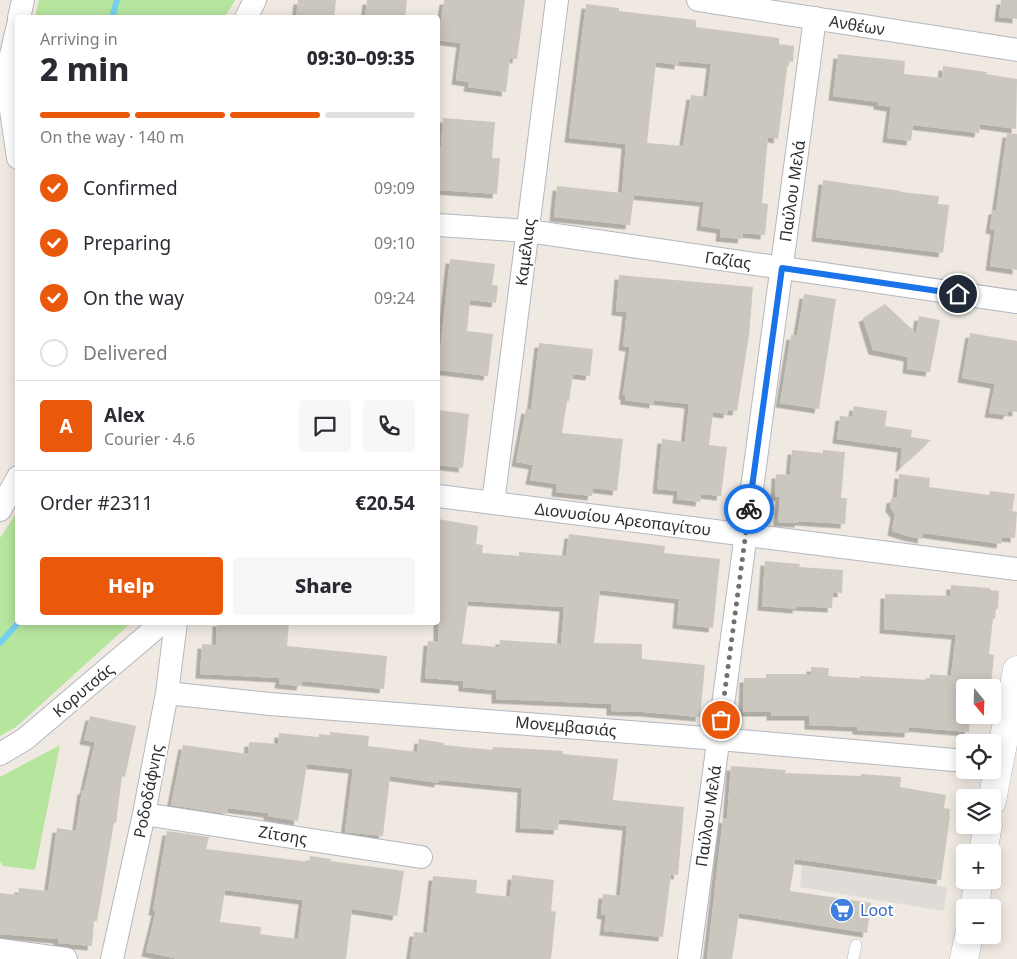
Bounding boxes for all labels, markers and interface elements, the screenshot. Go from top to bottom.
street label: Ανθέων [828,10,886,40]
text: Arriving in [40,28,118,50]
text: 09:30–09:35 [307,45,415,71]
text: 2 min [40,47,129,90]
text: On the way · 140 m [40,126,184,148]
street label: Παύλου Μελά [774,139,810,243]
icon: check [40,174,68,202]
text: Confirmed [83,175,178,201]
text: 09:09 [374,177,415,199]
street label: Καμέλιας [510,217,540,287]
icon: check [40,229,68,257]
text: Preparing [83,230,171,256]
text: 09:10 [374,232,415,254]
street label: Γαζίας [703,246,753,274]
pin [937,273,979,315]
icon: home [944,280,972,308]
icon: check [40,284,68,312]
text: On the way [83,285,184,311]
text: 09:24 [374,287,415,309]
text: Delivered [83,340,168,366]
button: chat [299,400,351,452]
button: phone [363,400,415,452]
text: Alex [104,402,145,428]
text: A [59,413,73,439]
text: Courier · 4.6 [104,428,195,450]
courier [724,484,774,534]
text: Order #2311 [40,490,153,516]
text: €20.54 [355,490,415,516]
icon: bike [735,495,763,523]
street label: Διονυσίου Αρεοπαγίτου [534,497,712,541]
button: Help [40,557,223,615]
button: Share [233,557,415,615]
street label: Κορυτσάς [48,658,118,722]
north arrow [956,679,1001,724]
map controls [956,679,1001,944]
pin [700,699,742,741]
icon: bag [707,706,735,734]
street label: Μονεμβασιάς [514,711,618,741]
button: locate [956,734,1001,779]
street label: Ροδοδάφνης [128,742,168,840]
street label: Παύλου Μελά [690,764,726,868]
button: layers [956,789,1001,834]
street label: Ζίτσης [257,820,309,850]
button: + [956,844,1001,889]
supermarket icon: Loot [829,897,855,923]
place label: Loot [860,899,894,921]
button: − [956,899,1001,944]

